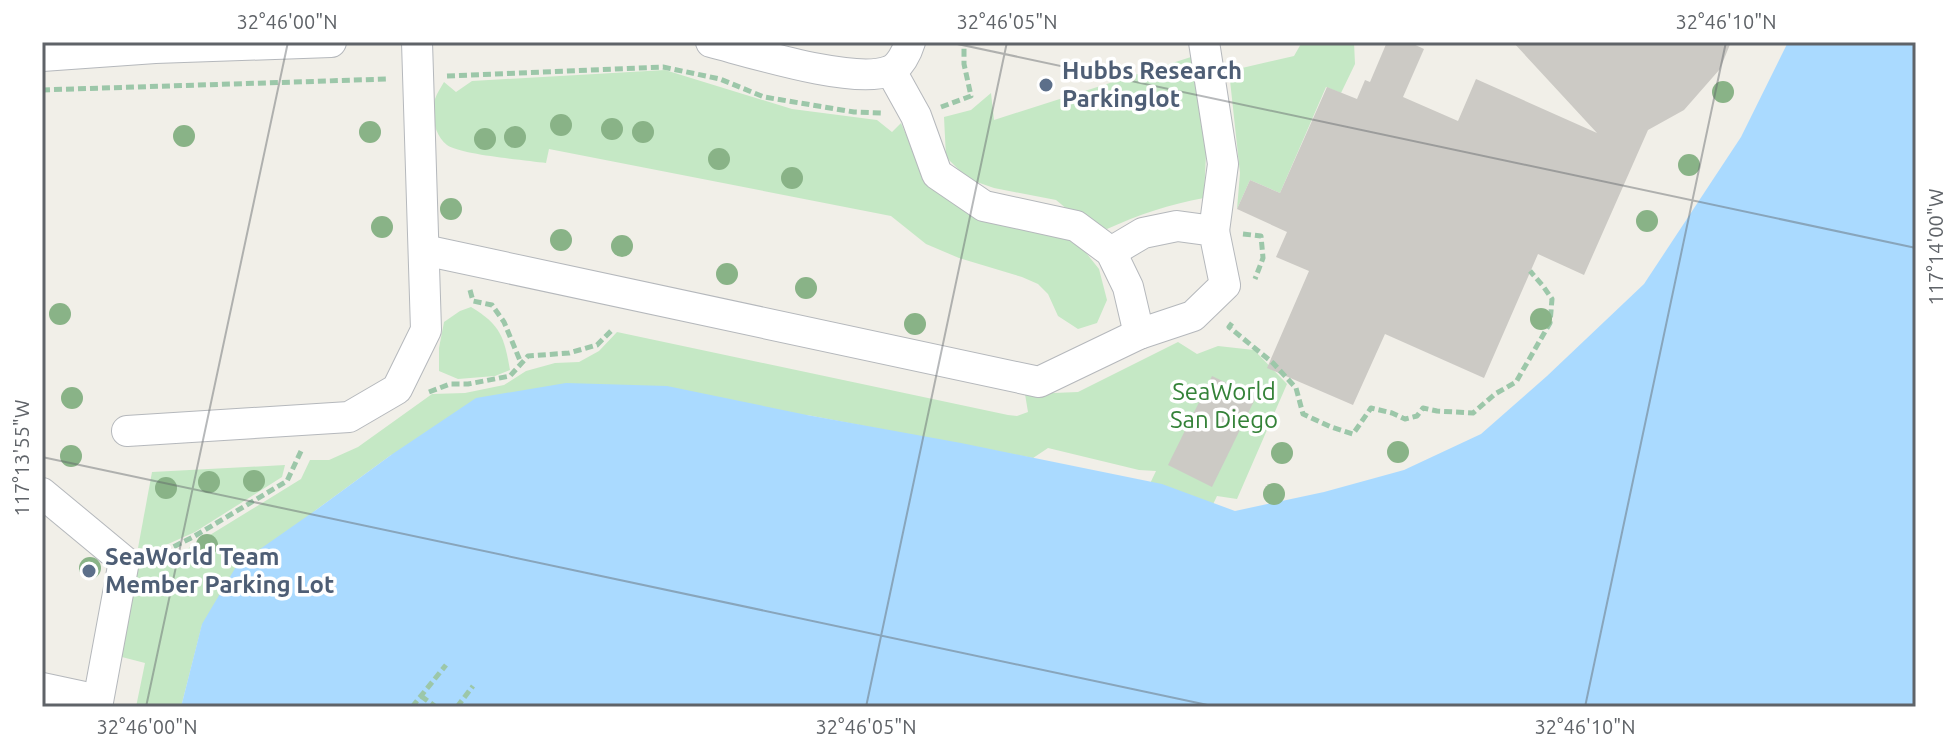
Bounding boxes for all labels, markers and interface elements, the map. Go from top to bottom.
text: 32°46'00"N [236,10,338,33]
text: 32°46'05"N [956,10,1058,33]
text: 32°46'10"N [1675,10,1777,33]
place label: Hubbs Research Parkinglot [1062,57,1242,112]
marker: Hubbs Research Parkinglot [1037,76,1055,94]
text: 117°14'00"W [1924,189,1947,305]
park label: SeaWorld San Diego [1170,378,1278,433]
text: 117°13'55"W [10,400,33,516]
place label: SeaWorld Team Member Parking Lot [105,543,334,598]
marker: SeaWorld Team Member Parking Lot [80,562,98,580]
text: 32°46'00"N [96,715,198,738]
text: 32°46'05"N [815,715,917,738]
text: 32°46'10"N [1534,715,1636,738]

